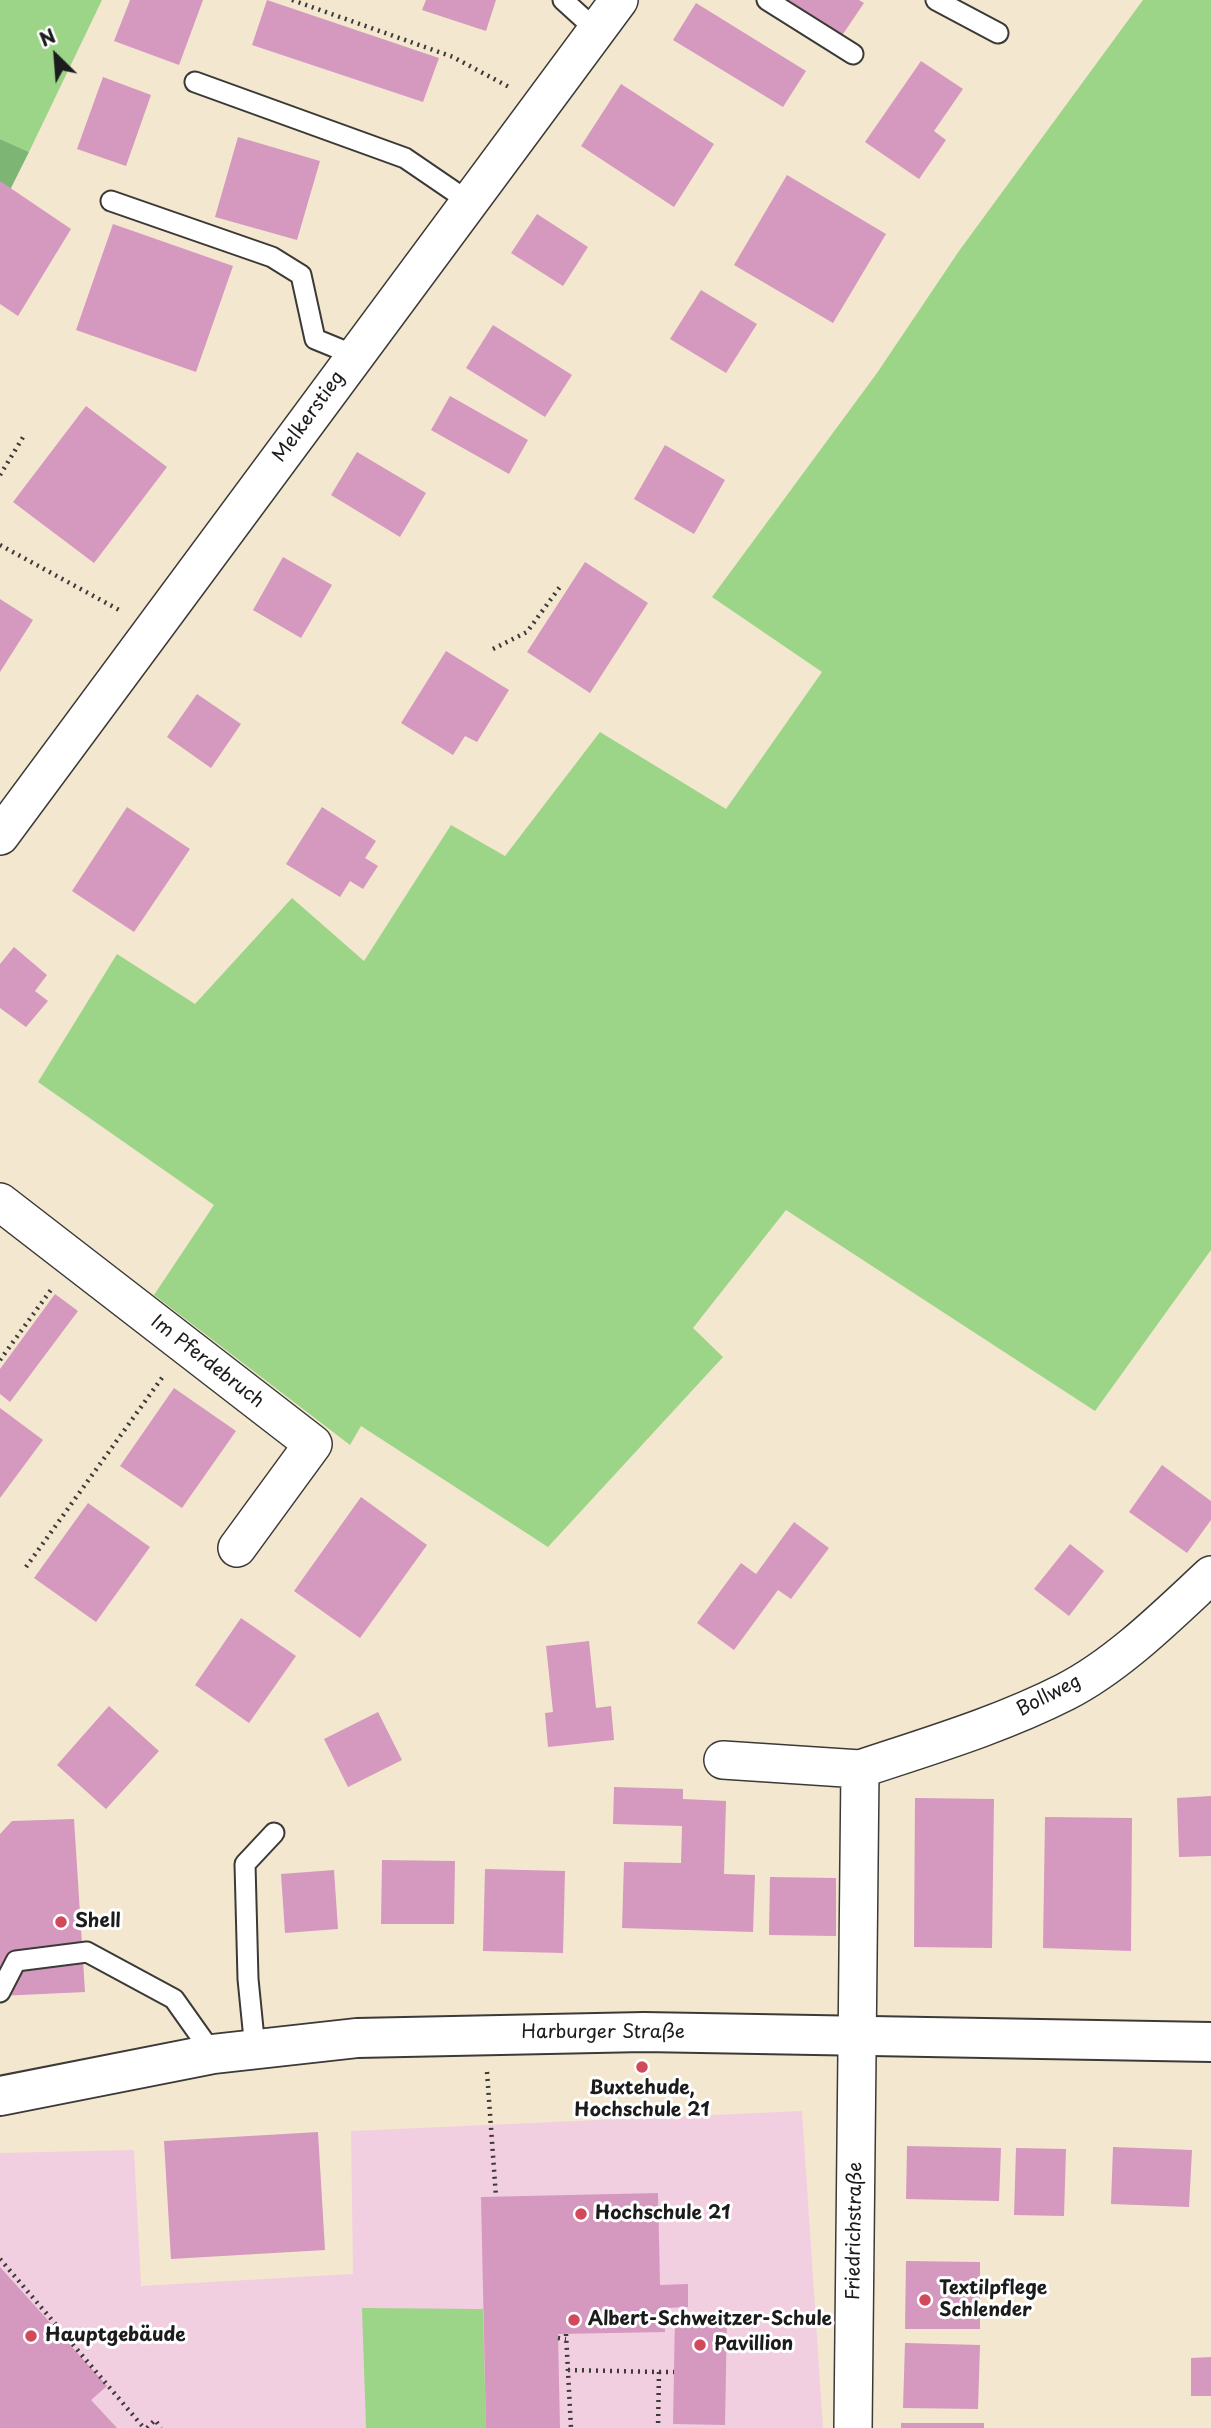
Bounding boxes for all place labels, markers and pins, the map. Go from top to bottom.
place label: Shell [75,1911,121,1933]
marker: Shell [53,1914,69,1930]
marker: Buxtehude, Hochschule 21 [634,2059,650,2075]
place label: Buxtehude, Hochschule 21 [574,2078,710,2122]
place label: Hochschule 21 [595,2203,730,2225]
marker: Hochschule 21 [573,2206,589,2222]
place label: Textilpflege Schlender [939,2278,1047,2322]
marker: Textilpflege Schlender [917,2292,933,2308]
place label: Albert-Schweitzer-Schule [588,2309,832,2331]
marker: Albert-Schweitzer-Schule [566,2312,582,2328]
place label: Hauptgebäude [45,2325,186,2347]
marker: Hauptgebäude [23,2328,39,2344]
place label: Pavillion [714,2334,793,2356]
marker: Pavillion [692,2337,708,2353]

